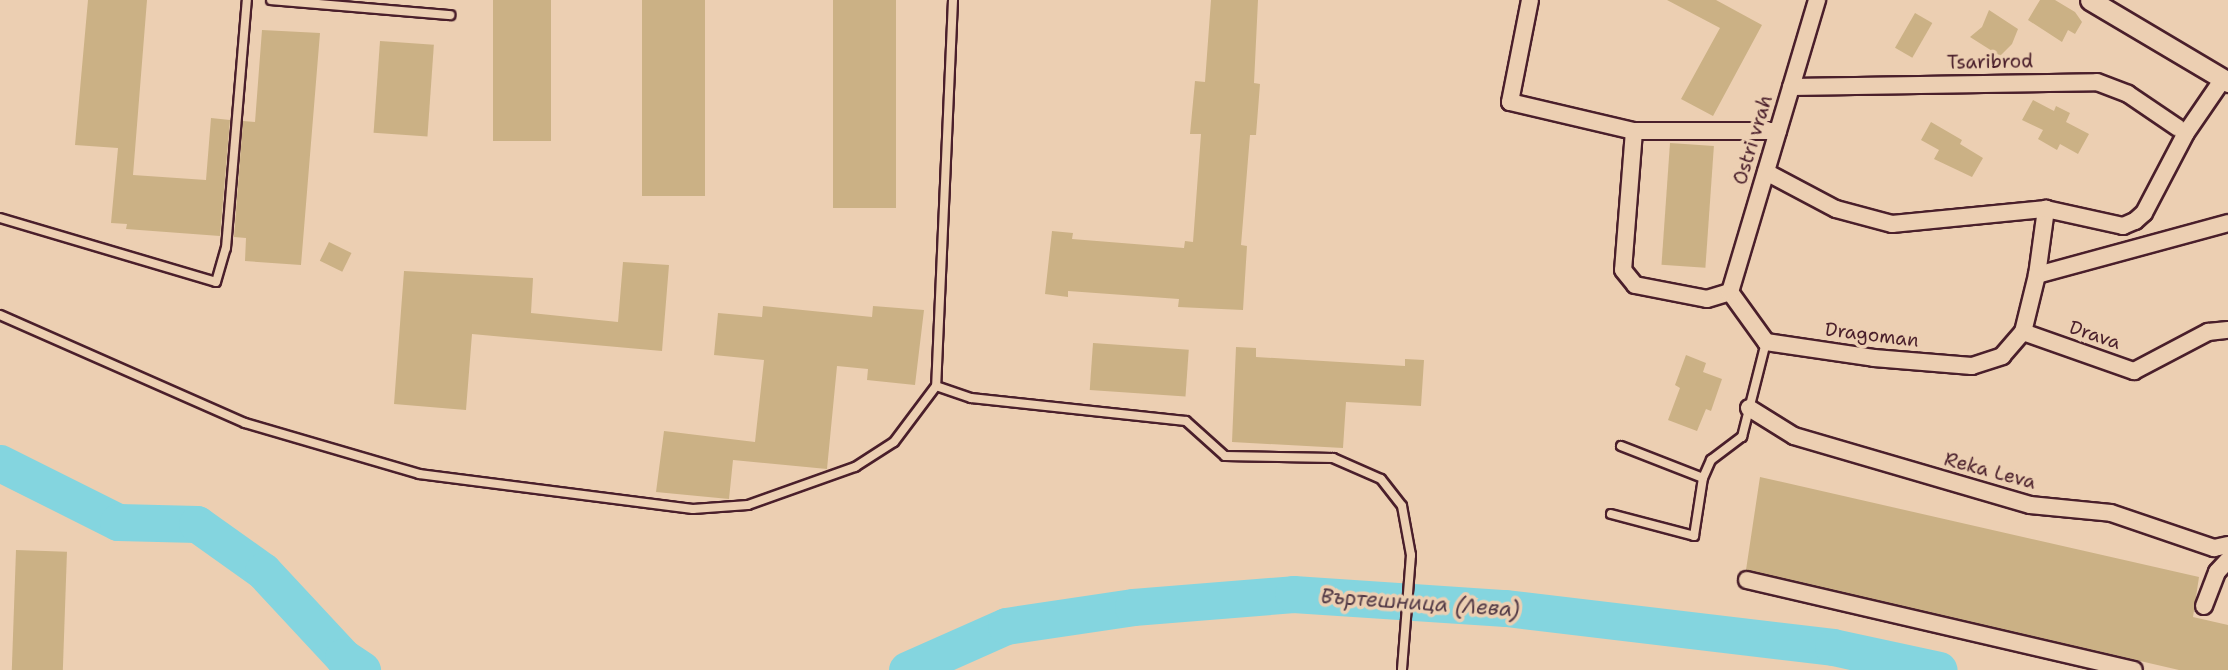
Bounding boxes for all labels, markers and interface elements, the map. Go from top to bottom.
street label: Tsaribrod [1947,50,2033,74]
street label: Ostri vrah [1729,92,1777,188]
street label: Drava [2066,316,2124,354]
street label: Dragoman [1824,318,1920,352]
street label: Reka Leva [1942,448,2038,494]
water label: Въртешница (Лева) [1320,583,1520,623]

